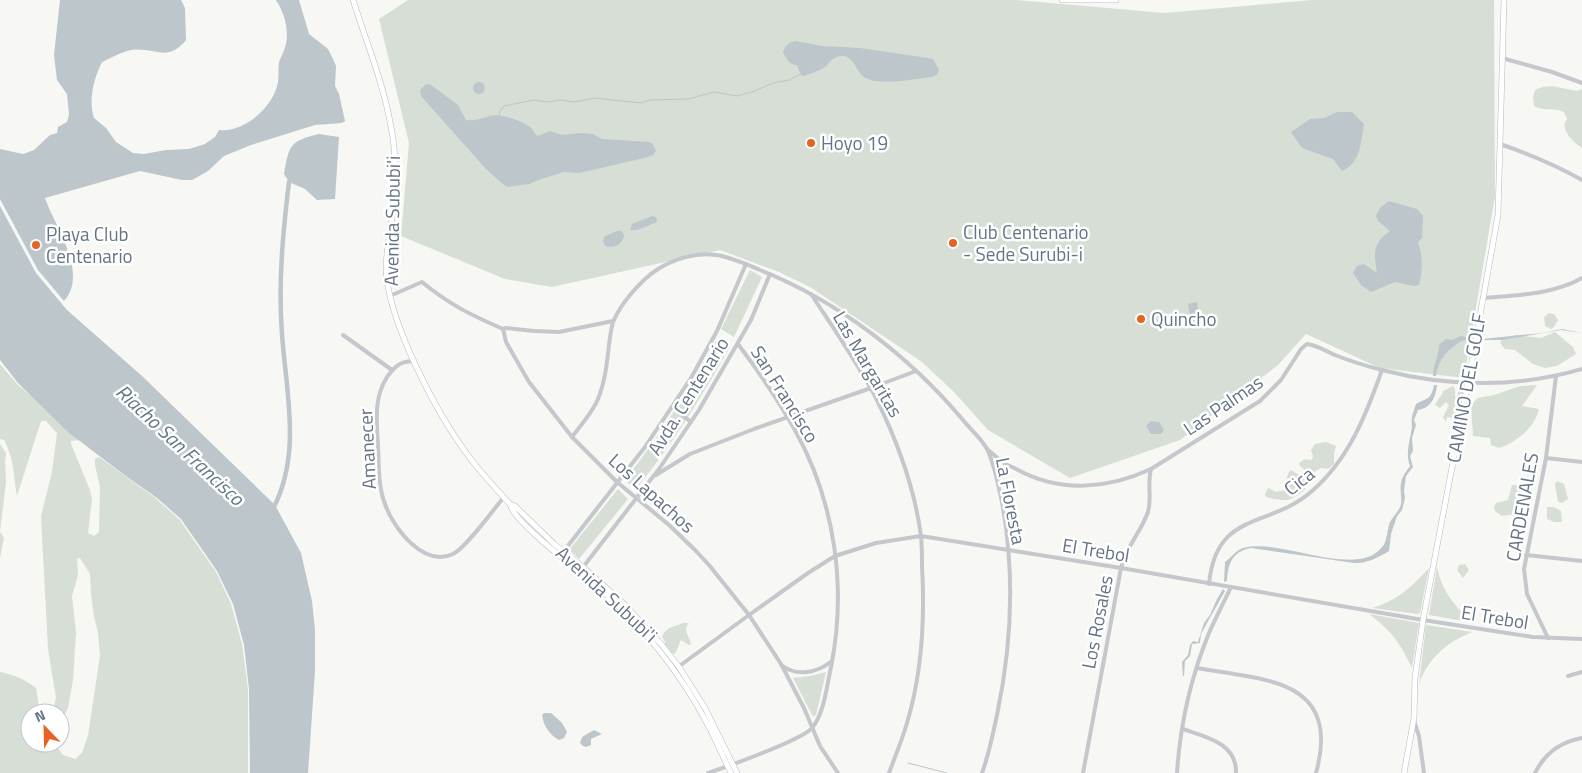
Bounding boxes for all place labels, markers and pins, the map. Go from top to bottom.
place label: Hoyo 19 [821,128,888,157]
marker: Hoyo 19 [805,137,817,149]
place label: Club Centenario - Sede Surubi-i [963,217,1089,268]
place label: Playa Club Centenario [46,219,133,270]
marker: Club Centenario - Sede Surubi-i [947,237,959,249]
marker: Playa Club Centenario [30,239,42,251]
place label: Quincho [1151,304,1217,333]
marker: Quincho [1135,313,1147,325]

